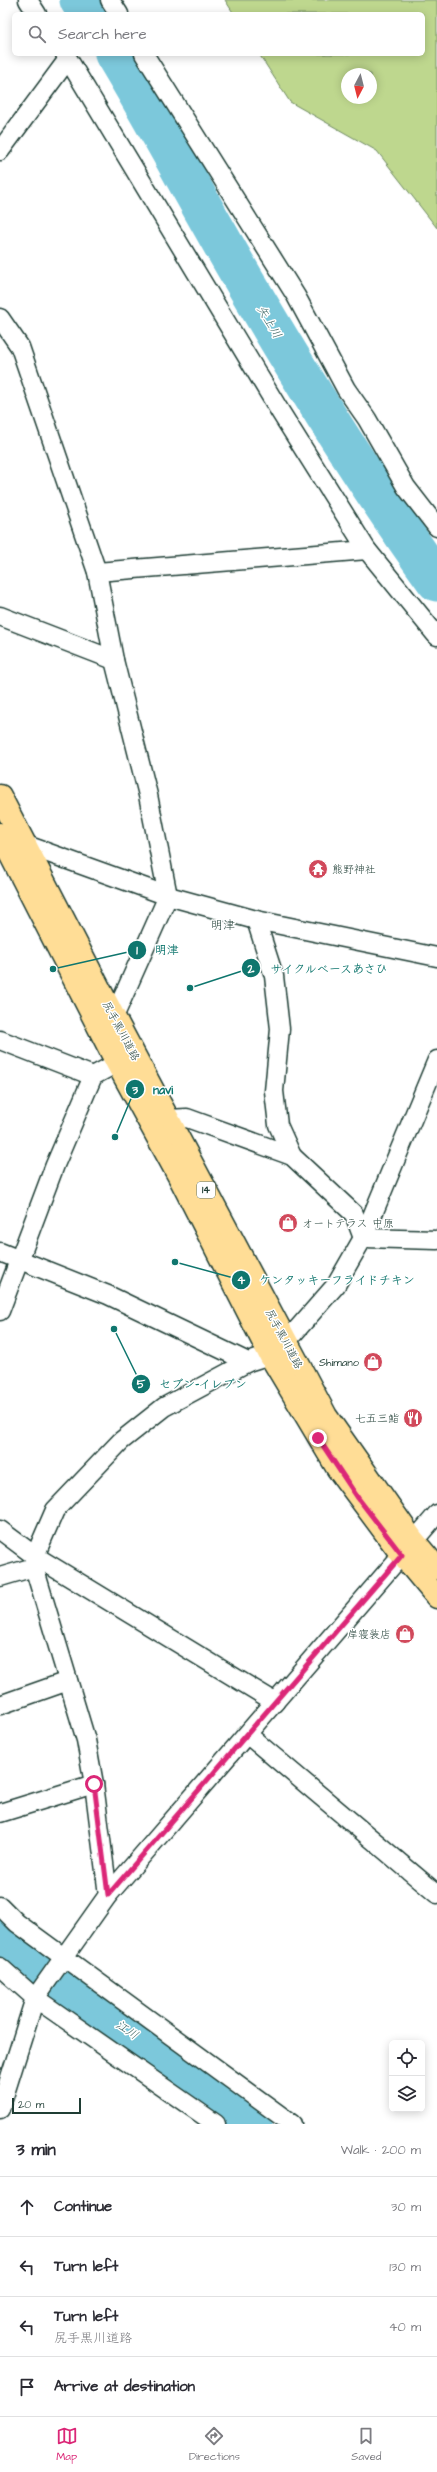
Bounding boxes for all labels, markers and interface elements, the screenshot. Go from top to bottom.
search box [12,12,425,56]
icon: search [26,23,48,45]
text: Search here [58,24,147,45]
north arrow [341,68,377,104]
water label: 矢上川 [252,302,286,342]
temple icon: 熊野神社 [307,858,329,880]
place label: 熊野神社 [332,862,376,877]
district label: 明津 [211,917,235,934]
callout: 明津 [127,938,187,962]
text: 1 [136,942,138,959]
text: 明津 [155,942,179,959]
callout: サイクルベースあさひ [241,956,397,980]
text: 2 [247,961,255,978]
text: サイクルベースあさひ [270,961,388,978]
street label: 尻手黒川道路 [99,998,143,1064]
callout: navi [125,1077,182,1101]
text: 3 [131,1082,139,1099]
text: navi [153,1082,173,1099]
road number: 14 [197,1182,215,1198]
shop icon: オートテラス 中原 [277,1212,299,1234]
place label: オートテラス 中原 [302,1216,394,1231]
callout: ケンタッキーフライドチキン [231,1268,423,1292]
text: 4 [237,1272,246,1289]
text: ケンタッキーフライドチキン [259,1272,415,1289]
street label: 尻手黒川道路 [262,1306,306,1372]
shop icon: Shimano [362,1351,384,1373]
place label: Shimano [319,1355,360,1370]
callout: セブン-イレブン [131,1372,255,1396]
text: 5 [137,1376,146,1393]
text: セブン-イレブン [159,1376,247,1393]
restaurant icon: 七五三鮨 [402,1407,424,1429]
place label: 七五三鮨 [355,1411,399,1426]
route end [309,1429,327,1447]
shop icon: 岸寝装店 [394,1623,416,1645]
place label: 岸寝装店 [347,1627,391,1642]
route start [85,1775,103,1793]
water label: 江川 [112,2016,142,2044]
map controls [389,2040,425,2112]
button: locate [389,2040,425,2076]
button: layers [389,2076,425,2112]
scale bar [12,2096,81,2115]
text: 20 m [18,2097,44,2112]
text: 3 min [16,2138,56,2162]
text: Walk · 200 m [341,2141,421,2159]
icon: ahead [16,2196,38,2218]
text: Continue [54,2196,112,2217]
text: 30 m [391,2198,421,2216]
icon: left [16,2256,38,2278]
text: Turn left [54,2256,118,2277]
text: 130 m [389,2258,421,2276]
text: Turn left [54,2306,118,2327]
icon: left [16,2316,38,2338]
text: 40 m [389,2318,421,2336]
text: 尻手黒川道路 [54,2329,132,2347]
icon: arrive [16,2376,38,2398]
text: Arrive at destination [54,2376,195,2397]
tab: Map [56,2425,78,2464]
tab: Directions [189,2425,240,2464]
tab: Saved [351,2425,381,2464]

